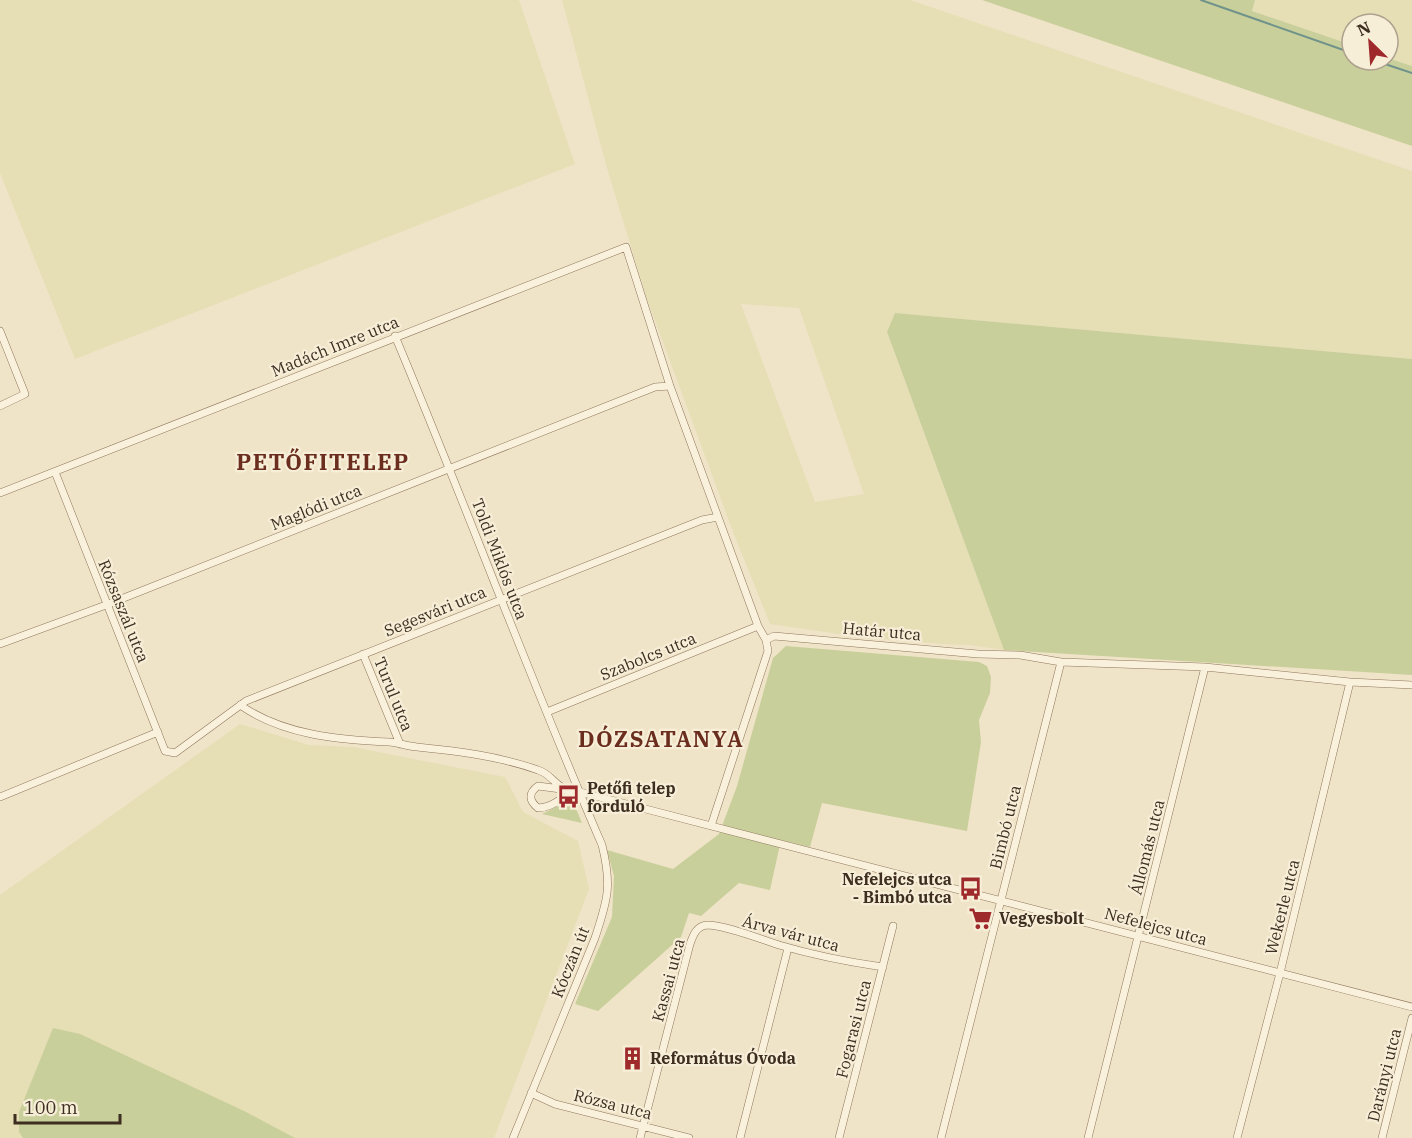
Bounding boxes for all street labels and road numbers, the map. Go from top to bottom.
street label: Madách Imre utca [268,311,402,381]
street label: Maglódi utca [268,480,365,534]
street label: Toldi Miklós utca [468,496,532,623]
street label: Rózsaszál utca [94,557,154,666]
street label: Segesvári utca [381,581,489,641]
street label: Határ utca [842,618,922,644]
street label: Szabolcs utca [597,628,699,684]
street label: Turul utca [370,654,418,734]
street label: Bimbó utca [985,783,1025,871]
street label: Állomás utca [1125,797,1169,897]
street label: Wekerle utca [1260,857,1304,957]
street label: Nefelejcs utca [1103,903,1210,949]
street label: Árva vár utca [740,909,842,956]
street label: Kóczán út [547,923,593,1000]
street label: Kassai utca [647,936,689,1024]
street label: Fogarasi utca [831,977,875,1080]
street label: Darányi utca [1363,1026,1405,1124]
street label: Rózsa utca [572,1085,655,1123]

